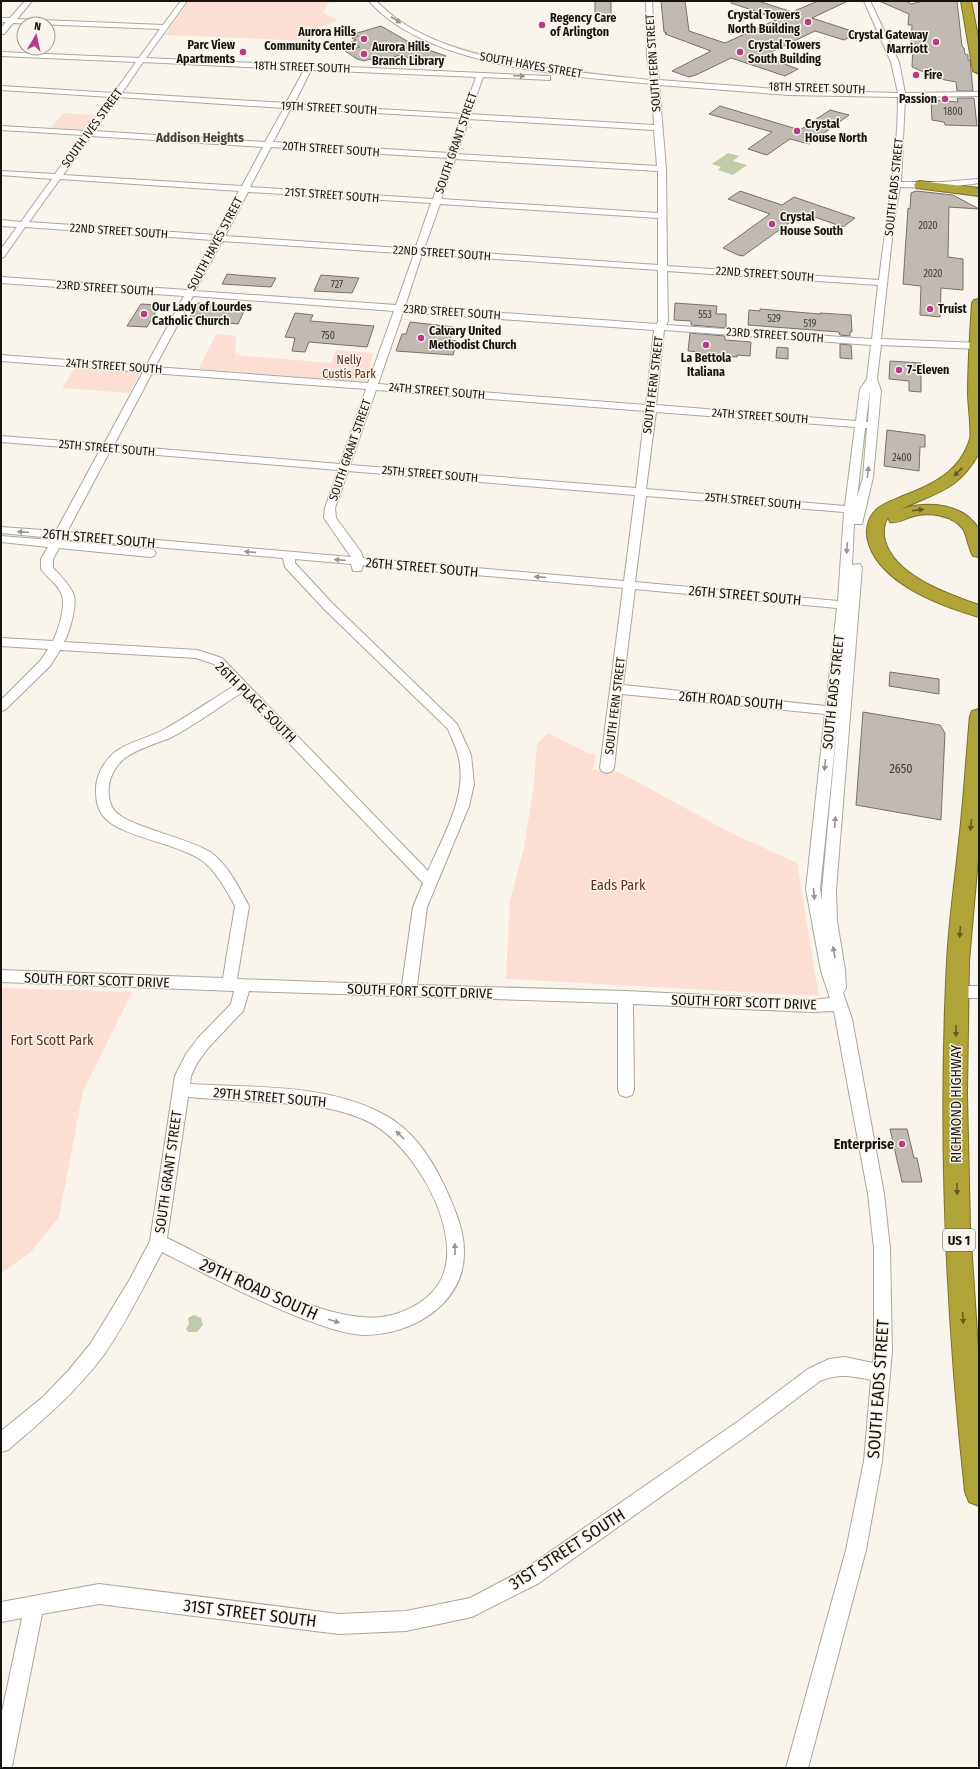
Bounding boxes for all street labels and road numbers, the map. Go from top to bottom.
street label: SOUTH FERN STREET [643,13,663,113]
street label: SOUTH HAYES STREET [479,49,584,81]
street label: 18TH STREET SOUTH [253,58,351,76]
street label: 18TH STREET SOUTH [768,79,866,97]
street label: SOUTH IVES STREET [59,85,126,170]
street label: SOUTH GRANT STREET [432,90,480,195]
street label: 19TH STREET SOUTH [280,98,378,118]
street label: SOUTH EADS STREET [882,137,906,237]
street label: 20TH STREET SOUTH [282,139,380,159]
street label: 21ST STREET SOUTH [284,185,380,205]
street label: SOUTH HAYES STREET [184,194,246,293]
street label: 22ND STREET SOUTH [69,221,169,241]
street label: 22ND STREET SOUTH [392,243,492,263]
street label: 22ND STREET SOUTH [715,264,815,284]
street label: 23RD STREET SOUTH [56,278,154,298]
street label: 23RD STREET SOUTH [403,302,501,322]
street label: 23RD STREET SOUTH [726,325,824,345]
street label: SOUTH FERN STREET [640,335,666,435]
street label: 24TH STREET SOUTH [65,356,163,376]
street label: 24TH STREET SOUTH [388,380,486,402]
street label: SOUTH GRANT STREET [326,397,374,502]
street label: 24TH STREET SOUTH [711,406,809,426]
street label: 25TH STREET SOUTH [58,437,156,459]
street label: 25TH STREET SOUTH [381,463,479,485]
street label: 25TH STREET SOUTH [704,490,802,512]
street label: 26TH STREET SOUTH [42,525,156,552]
street label: 26TH STREET SOUTH [365,554,479,581]
street label: 26TH STREET SOUTH [688,582,802,609]
street label: SOUTH EADS STREET [819,634,848,750]
street label: SOUTH FERN STREET [602,656,628,756]
street label: 26TH PLACE SOUTH [212,658,300,746]
street label: 26TH ROAD SOUTH [678,687,784,714]
street label: SOUTH FORT SCOTT DRIVE [24,969,170,992]
street label: SOUTH FORT SCOTT DRIVE [347,980,493,1003]
street label: SOUTH FORT SCOTT DRIVE [671,991,817,1014]
street label: RICHMOND HIGHWAY [948,1045,965,1163]
street label: 29TH STREET SOUTH [213,1084,327,1111]
street label: SOUTH GRANT STREET [151,1109,186,1235]
road number: US 1 [943,1229,975,1251]
street label: 29TH ROAD SOUTH [196,1254,321,1325]
street label: SOUTH EADS STREET [863,1319,894,1459]
street label: 31ST STREET SOUTH [505,1504,629,1595]
street label: 31ST STREET SOUTH [182,1595,318,1632]

